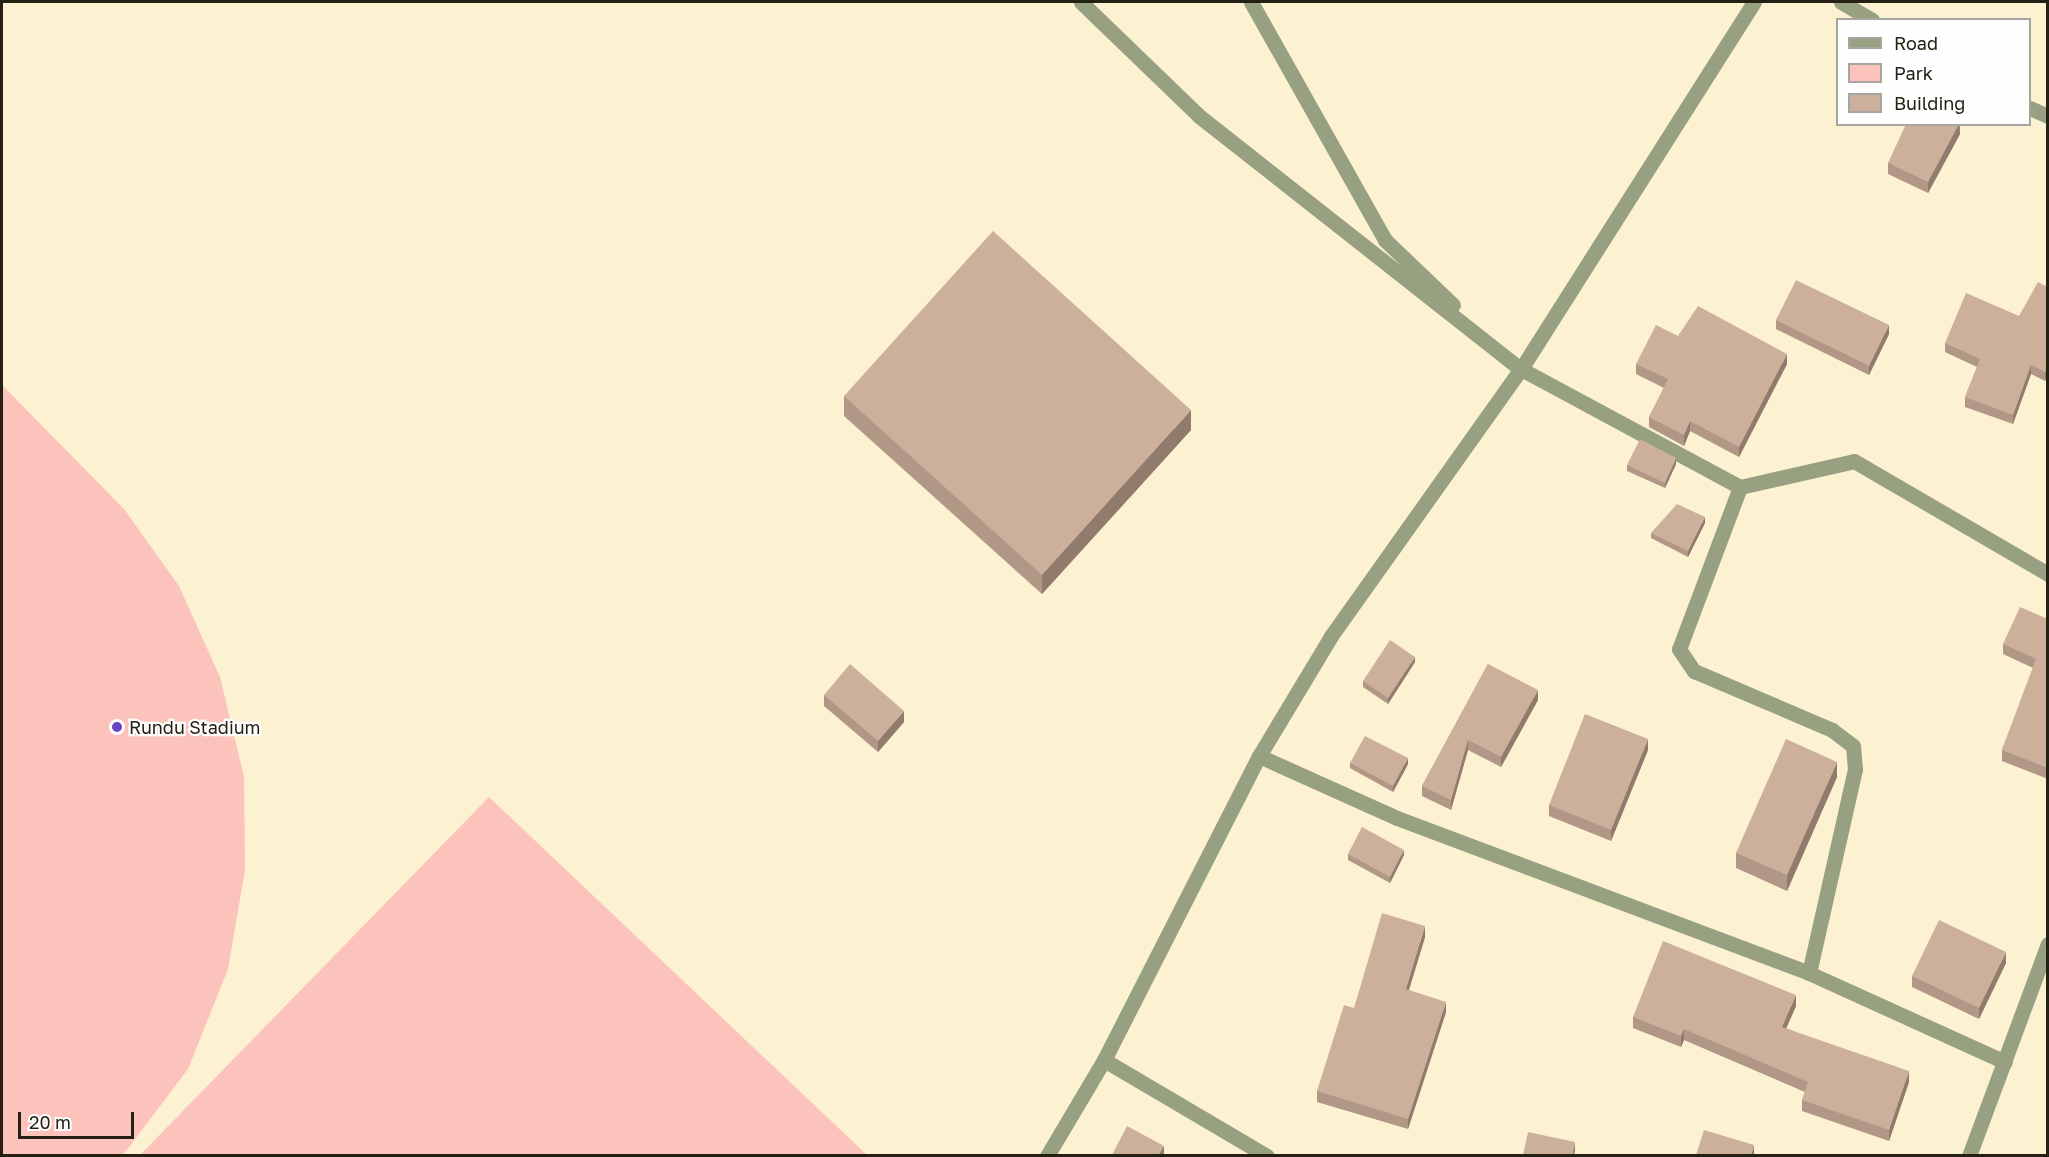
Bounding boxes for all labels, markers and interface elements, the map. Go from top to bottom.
legend [1836,18,2031,126]
text: Road [1894,32,1938,54]
text: Park [1894,62,1933,84]
text: Building [1894,92,1965,114]
place label: Rundu Stadium [129,716,261,738]
marker: Rundu Stadium [110,720,124,734]
scale bar [21,1100,136,1138]
text: 20 m [29,1111,71,1133]

